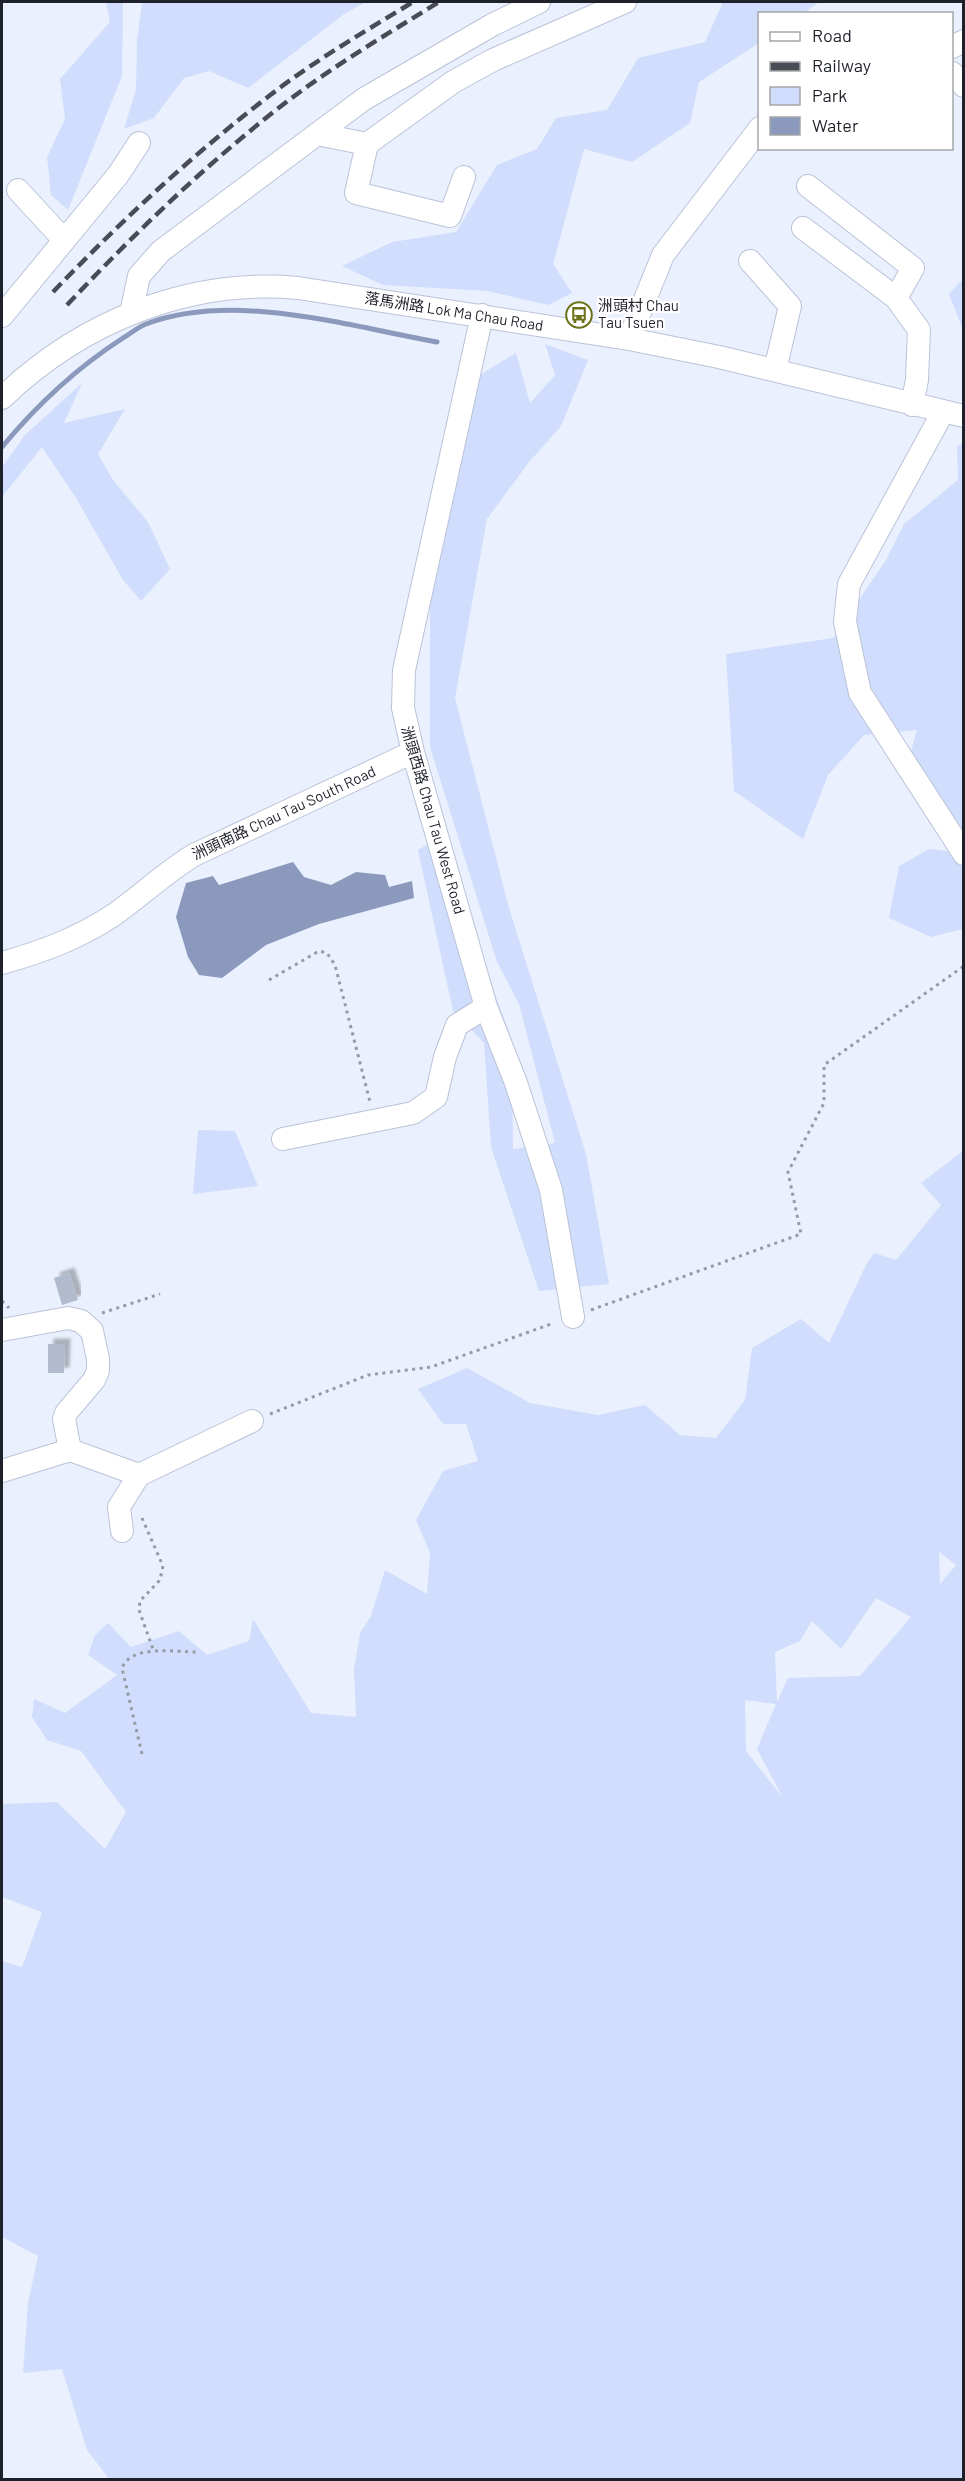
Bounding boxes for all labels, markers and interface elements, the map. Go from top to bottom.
legend [758,12,953,150]
text: Road [812,24,852,46]
text: Railway [812,54,871,76]
text: Park [812,84,847,106]
text: Water [812,114,859,136]
street label: 落馬洲路 Lok Ma Chau Road [364,288,545,334]
place label: 洲頭村 Chau Tau Tsuen [598,296,679,331]
bus stop icon: 洲頭村 Chau Tau Tsuen [564,300,594,330]
street label: 洲頭西路 Chau Tau West Road [398,723,469,916]
street label: 洲頭南路 Chau Tau South Road [189,762,378,863]

